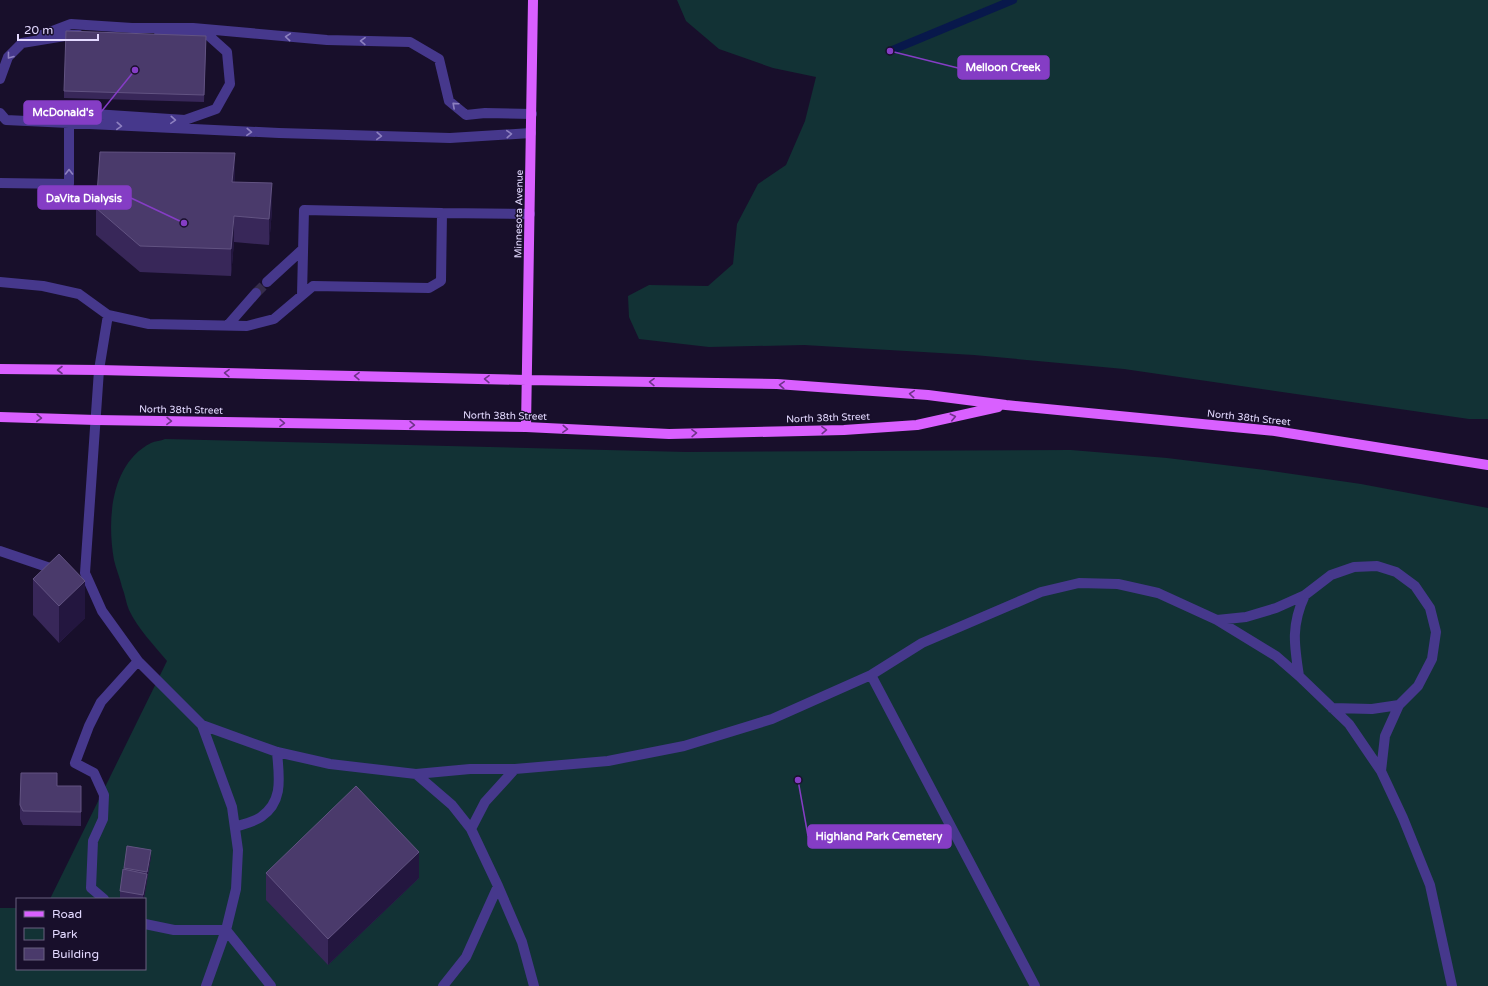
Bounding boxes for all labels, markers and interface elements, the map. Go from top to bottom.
scale bar [18,16,98,42]
text: 20 m [24,23,53,37]
one-way arrow [285,32,291,41]
one-way arrow [360,37,366,45]
one-way arrow [8,51,15,58]
callout: Melloon Creek [958,56,1049,79]
text: Melloon Creek [965,61,1041,74]
callout: McDonald's [24,101,101,124]
one-way arrow [452,103,459,110]
text: McDonald's [32,106,94,119]
one-way arrow [170,115,176,124]
one-way arrow [116,122,122,131]
one-way arrow [246,128,252,136]
one-way arrow [506,130,512,139]
one-way arrow [376,132,382,141]
one-way arrow [65,169,73,175]
street label: Minnesota Avenue [512,169,526,258]
callout: DaVita Dialysis [38,186,131,209]
text: DaVita Dialysis [46,192,123,206]
one-way arrow [57,366,63,374]
one-way arrow [224,369,230,377]
one-way arrow [354,372,360,380]
one-way arrow [484,375,490,383]
one-way arrow [649,378,655,386]
one-way arrow [779,380,785,389]
one-way arrow [909,390,915,399]
street label: North 38th Street [139,403,223,417]
street label: North 38th Street [1207,408,1291,428]
street label: North 38th Street [463,409,547,423]
street label: North 38th Street [786,411,870,425]
one-way arrow [950,413,956,421]
one-way arrow [36,414,42,422]
one-way arrow [166,417,172,425]
one-way arrow [279,419,285,427]
one-way arrow [409,421,415,430]
one-way arrow [562,425,568,434]
one-way arrow [821,426,827,434]
one-way arrow [691,429,697,437]
callout: Highland Park Cemetery [808,825,951,848]
text: Highland Park Cemetery [816,830,943,844]
legend [16,898,146,970]
text: Road [52,907,82,921]
text: Park [52,927,78,941]
text: Building [52,947,99,961]

